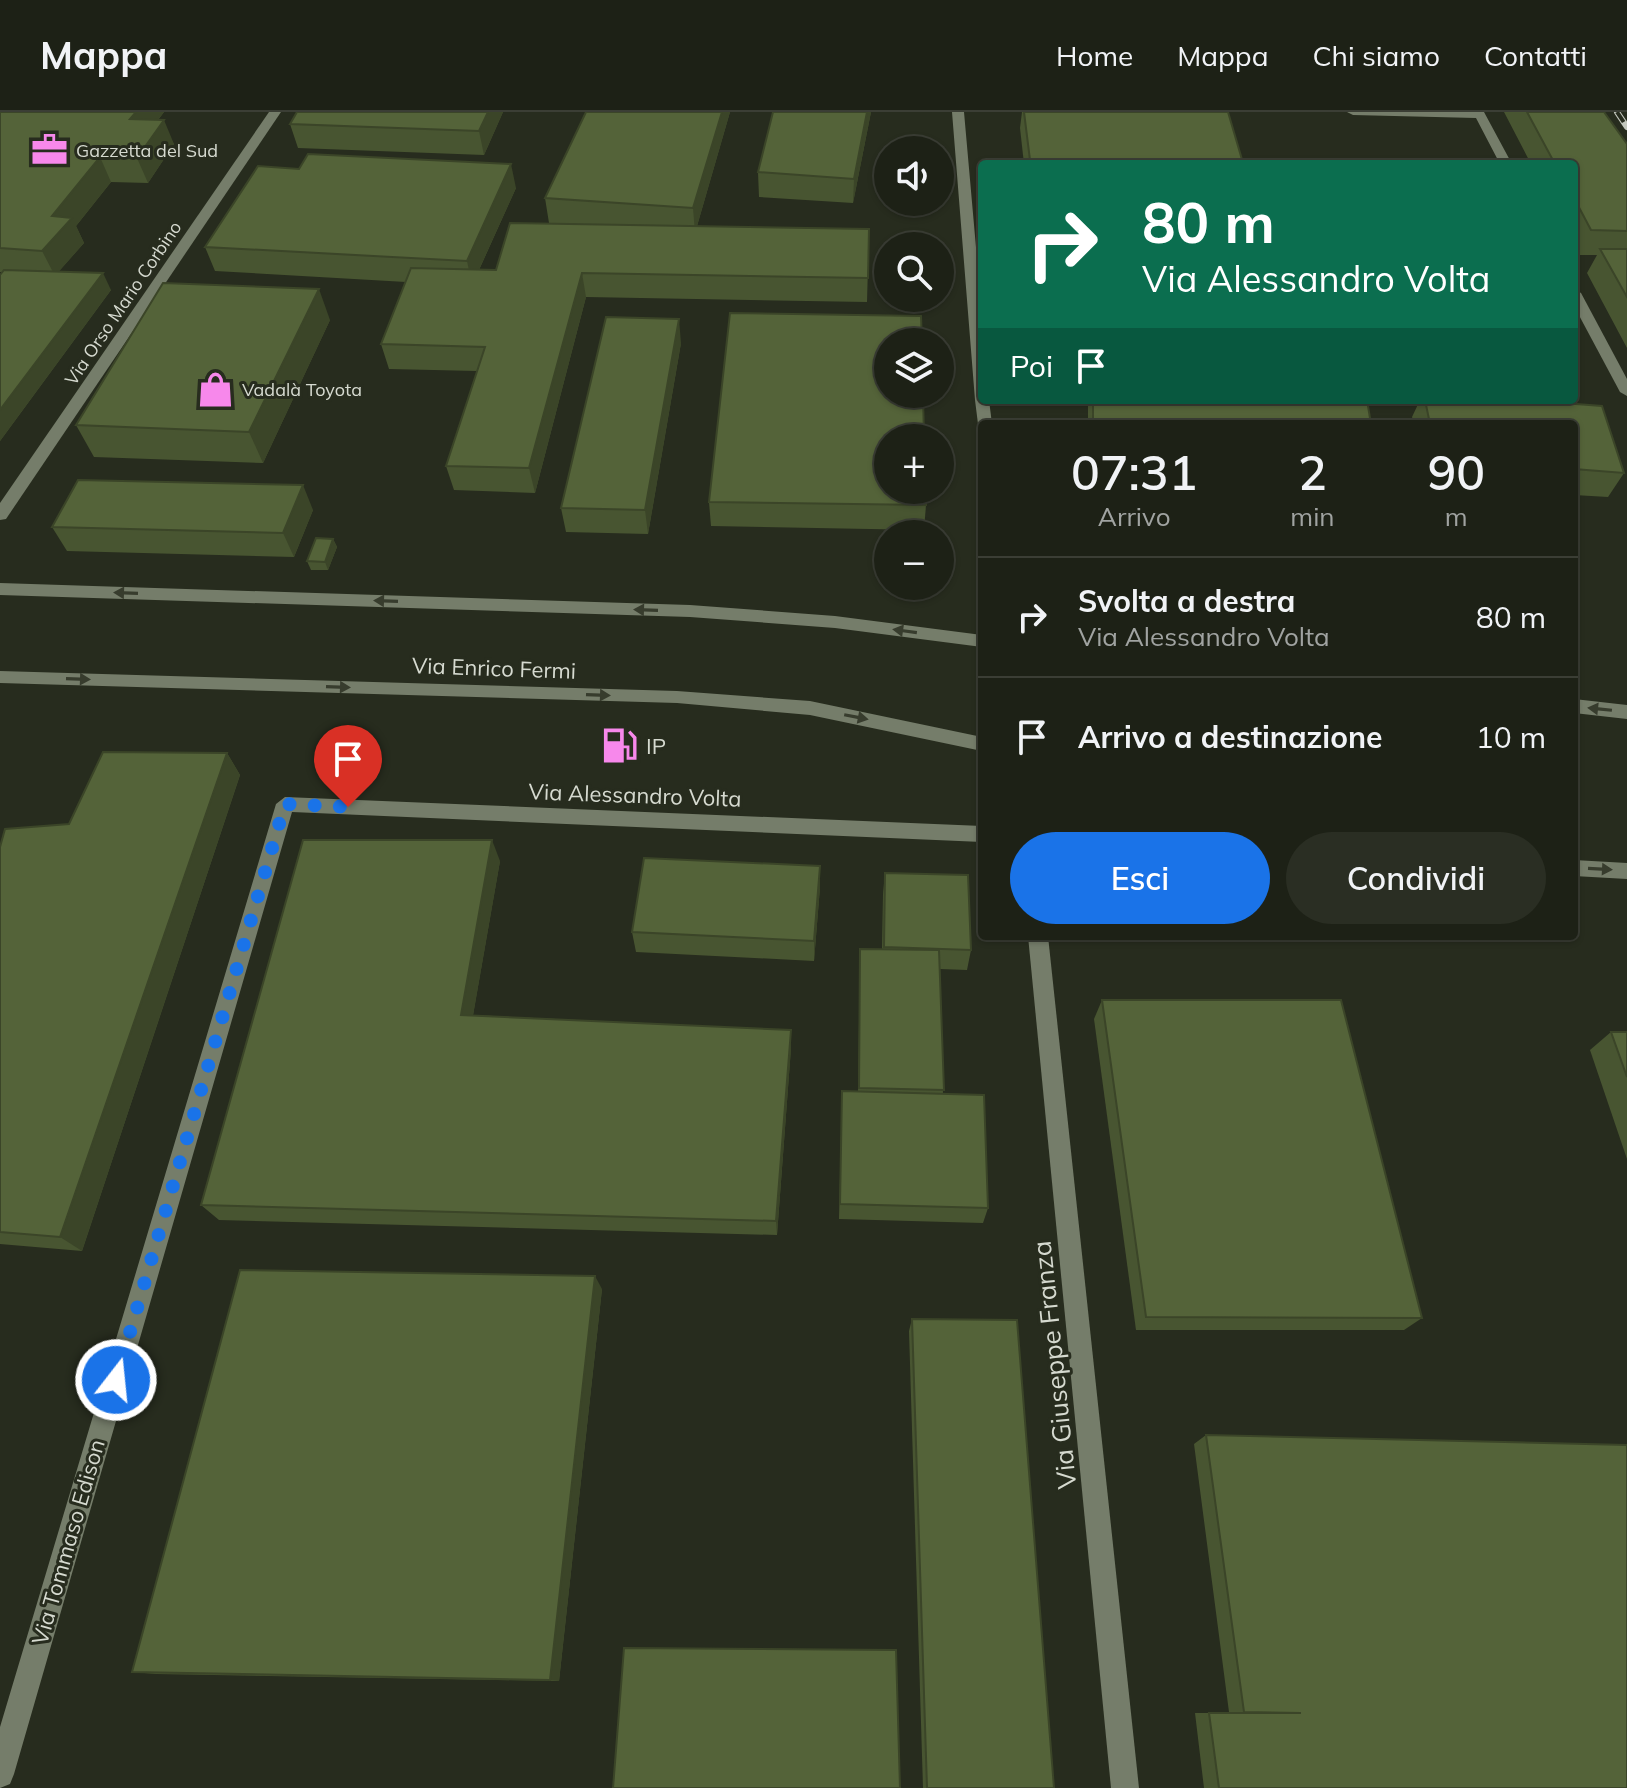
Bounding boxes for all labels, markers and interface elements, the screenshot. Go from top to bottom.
text: Mappa [40,31,167,79]
text: Home [1056,38,1133,73]
text: Mappa [1177,38,1268,73]
text: Chi siamo [1312,38,1440,73]
text: Contatti [1484,38,1587,73]
office icon: Gazzetta del Sud [31,131,69,169]
map controls [874,136,954,600]
button: sound [874,136,954,216]
place label: Gazzetta del Sud [76,139,218,162]
text: 80 m [1142,187,1275,257]
icon: right [1010,192,1114,296]
street label: Via Orso Mario Corbino [59,217,187,389]
button: search [874,232,954,312]
text: Via Alessandro Volta [1142,256,1490,301]
button: layers [874,328,954,408]
icon: arrive [1069,344,1113,388]
text: Poi [1010,347,1053,385]
shop icon: Vadalà Toyota [197,370,235,408]
place label: Vadalà Toyota [242,378,362,401]
button: + [874,424,954,504]
text: 07:31 [1071,442,1197,502]
text: 2 [1298,442,1327,502]
text: 90 [1427,442,1485,502]
text: Arrivo [1098,500,1170,533]
text: min [1290,500,1335,533]
text: m [1445,500,1468,533]
button: − [874,520,954,600]
text: Svolta a destra [1078,582,1295,620]
one-way arrow [113,587,138,600]
one-way arrow [373,595,398,608]
icon: right [1010,595,1054,639]
text: 80 m [1476,598,1546,636]
one-way arrow [633,603,658,616]
text: Via Alessandro Volta [1078,620,1330,653]
one-way arrow [892,624,917,637]
street label: Via Enrico Fermi [412,651,576,685]
one-way arrow [66,673,91,686]
one-way arrow [326,681,351,693]
one-way arrow [586,688,611,701]
one-way arrow [1588,702,1613,715]
one-way arrow [844,711,869,724]
icon: arrive [1010,715,1054,759]
text: Arrivo a destinazione [1078,718,1382,756]
text: 10 m [1476,718,1546,756]
pin [314,725,382,807]
fuel station icon: IP [601,727,639,765]
place label: IP [646,732,666,760]
icon: arrive [326,737,370,781]
street label: Via Alessandro Volta [528,777,742,813]
button: Esci [1010,832,1270,924]
button: Condividi [1286,832,1546,924]
one-way arrow [1588,863,1613,876]
street label: Via Giuseppe Franza [1025,1239,1083,1491]
position arrow [74,1338,158,1422]
street label: Via Tommaso Edison [25,1436,111,1648]

